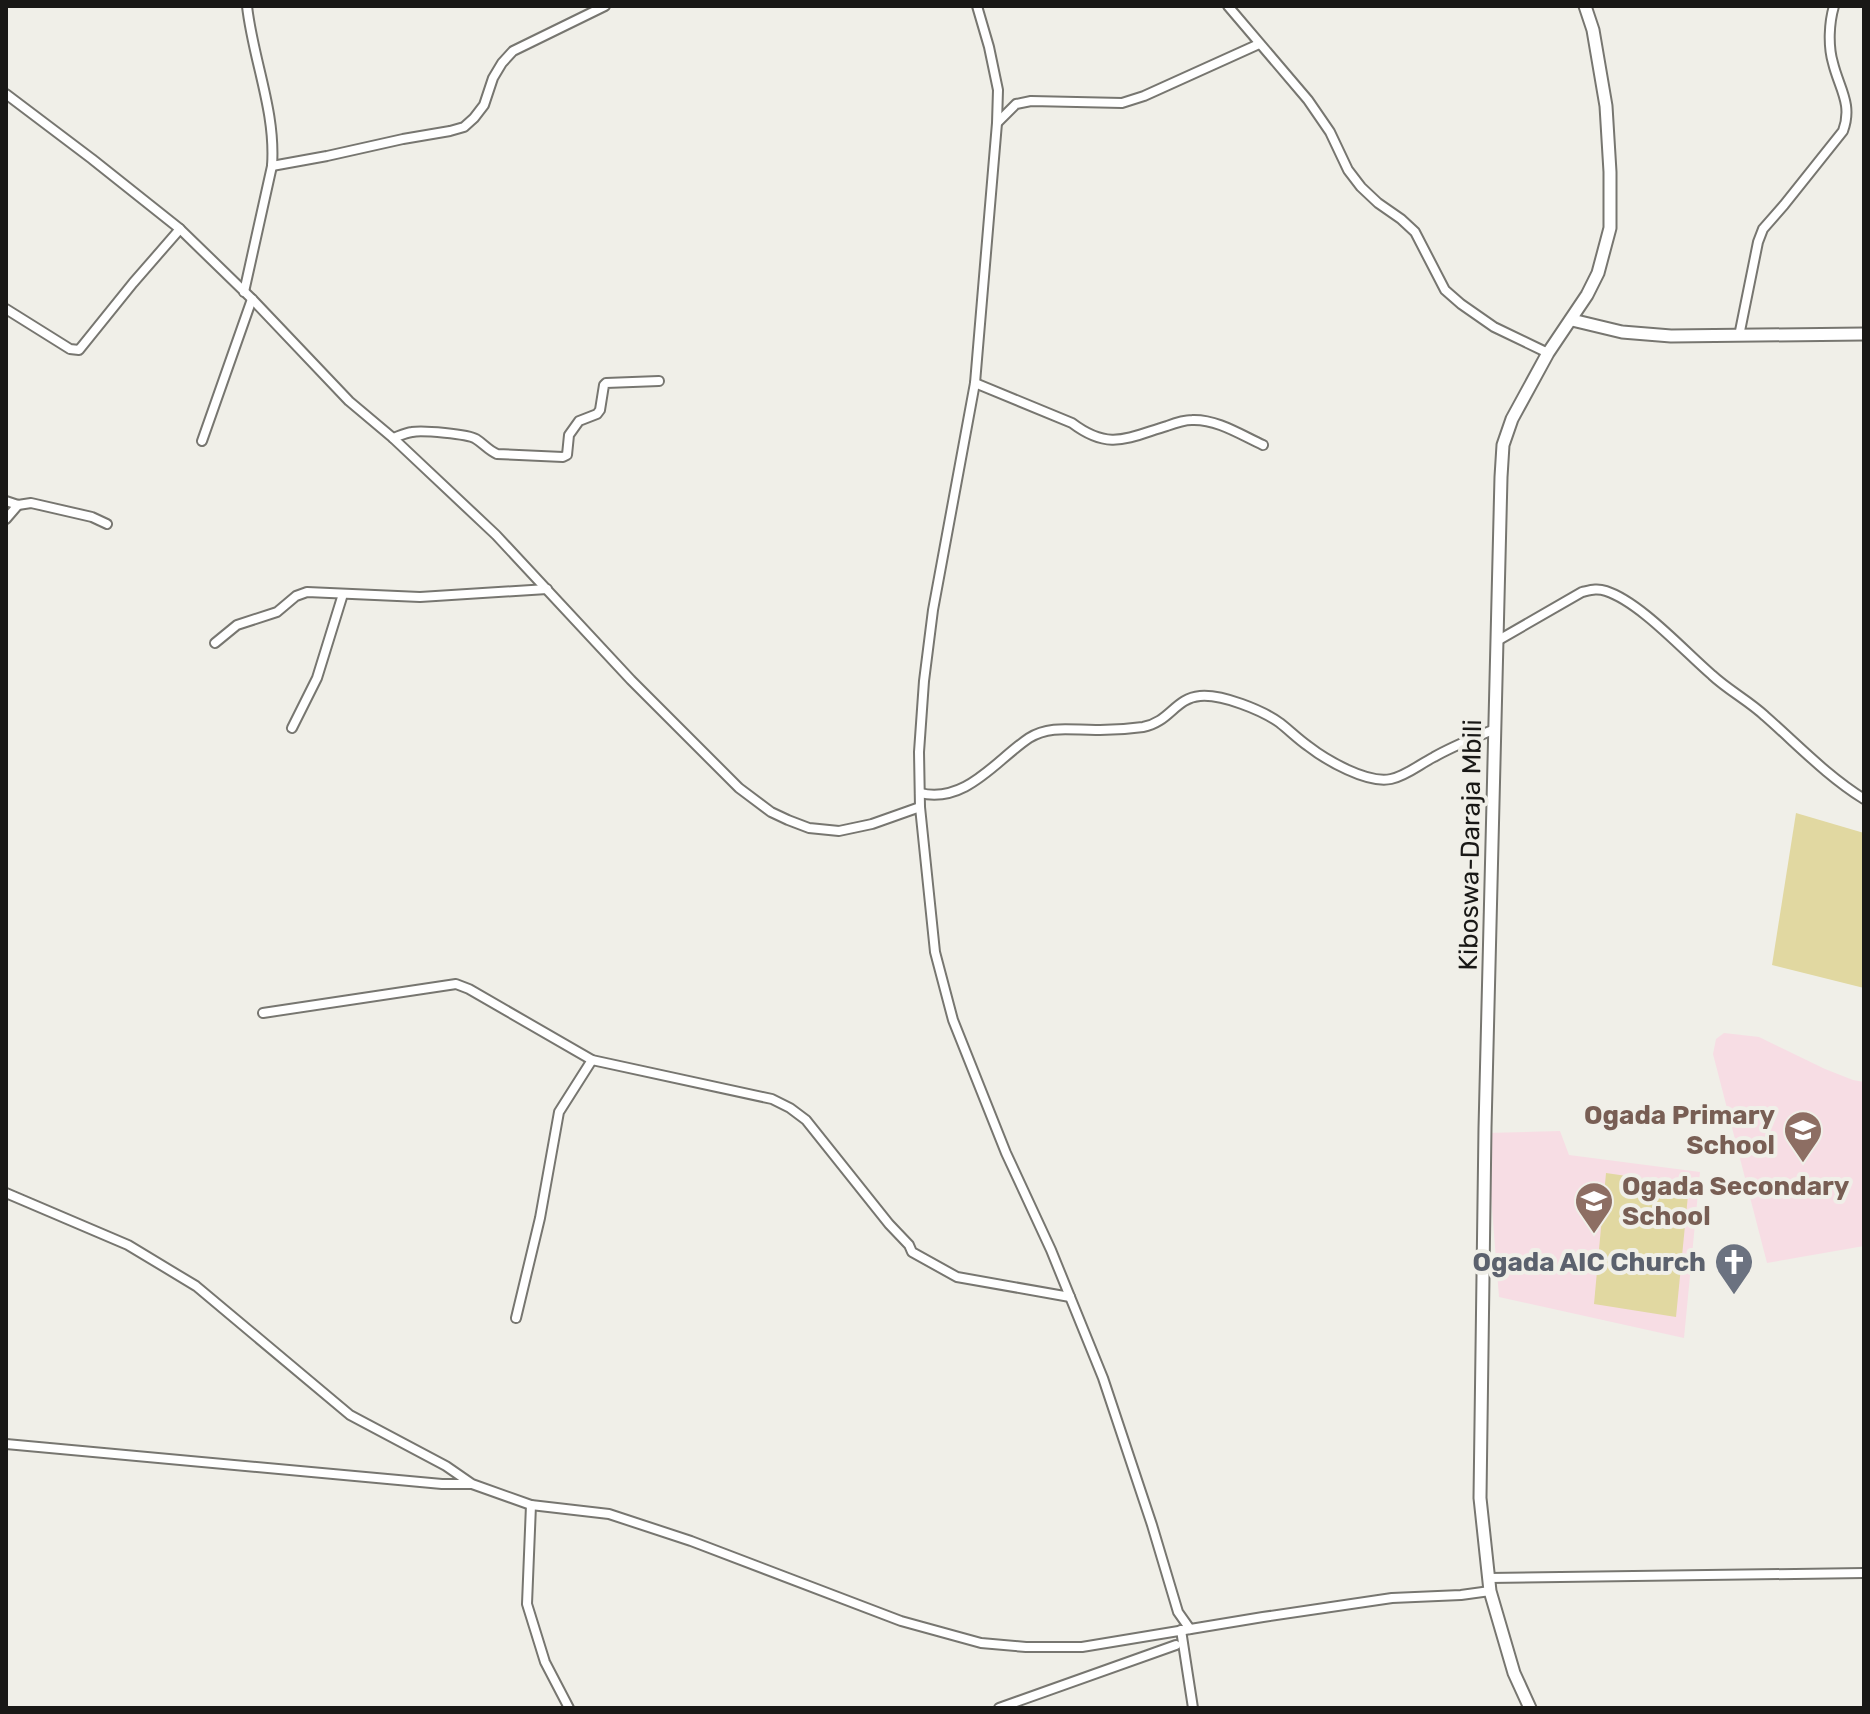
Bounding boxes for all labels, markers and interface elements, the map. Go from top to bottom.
street label: Kiboswa-Daraja Mbili [1453,719,1488,971]
place label: Ogada Primary School [1584,1100,1775,1161]
school or university icon: Ogada Primary School [1782,1109,1824,1164]
place label: Ogada Secondary School [1622,1171,1850,1232]
school or university icon: Ogada Secondary School [1573,1180,1615,1235]
church icon: Ogada AIC Church [1713,1241,1755,1296]
place label: Ogada AIC Church [1472,1247,1706,1278]

